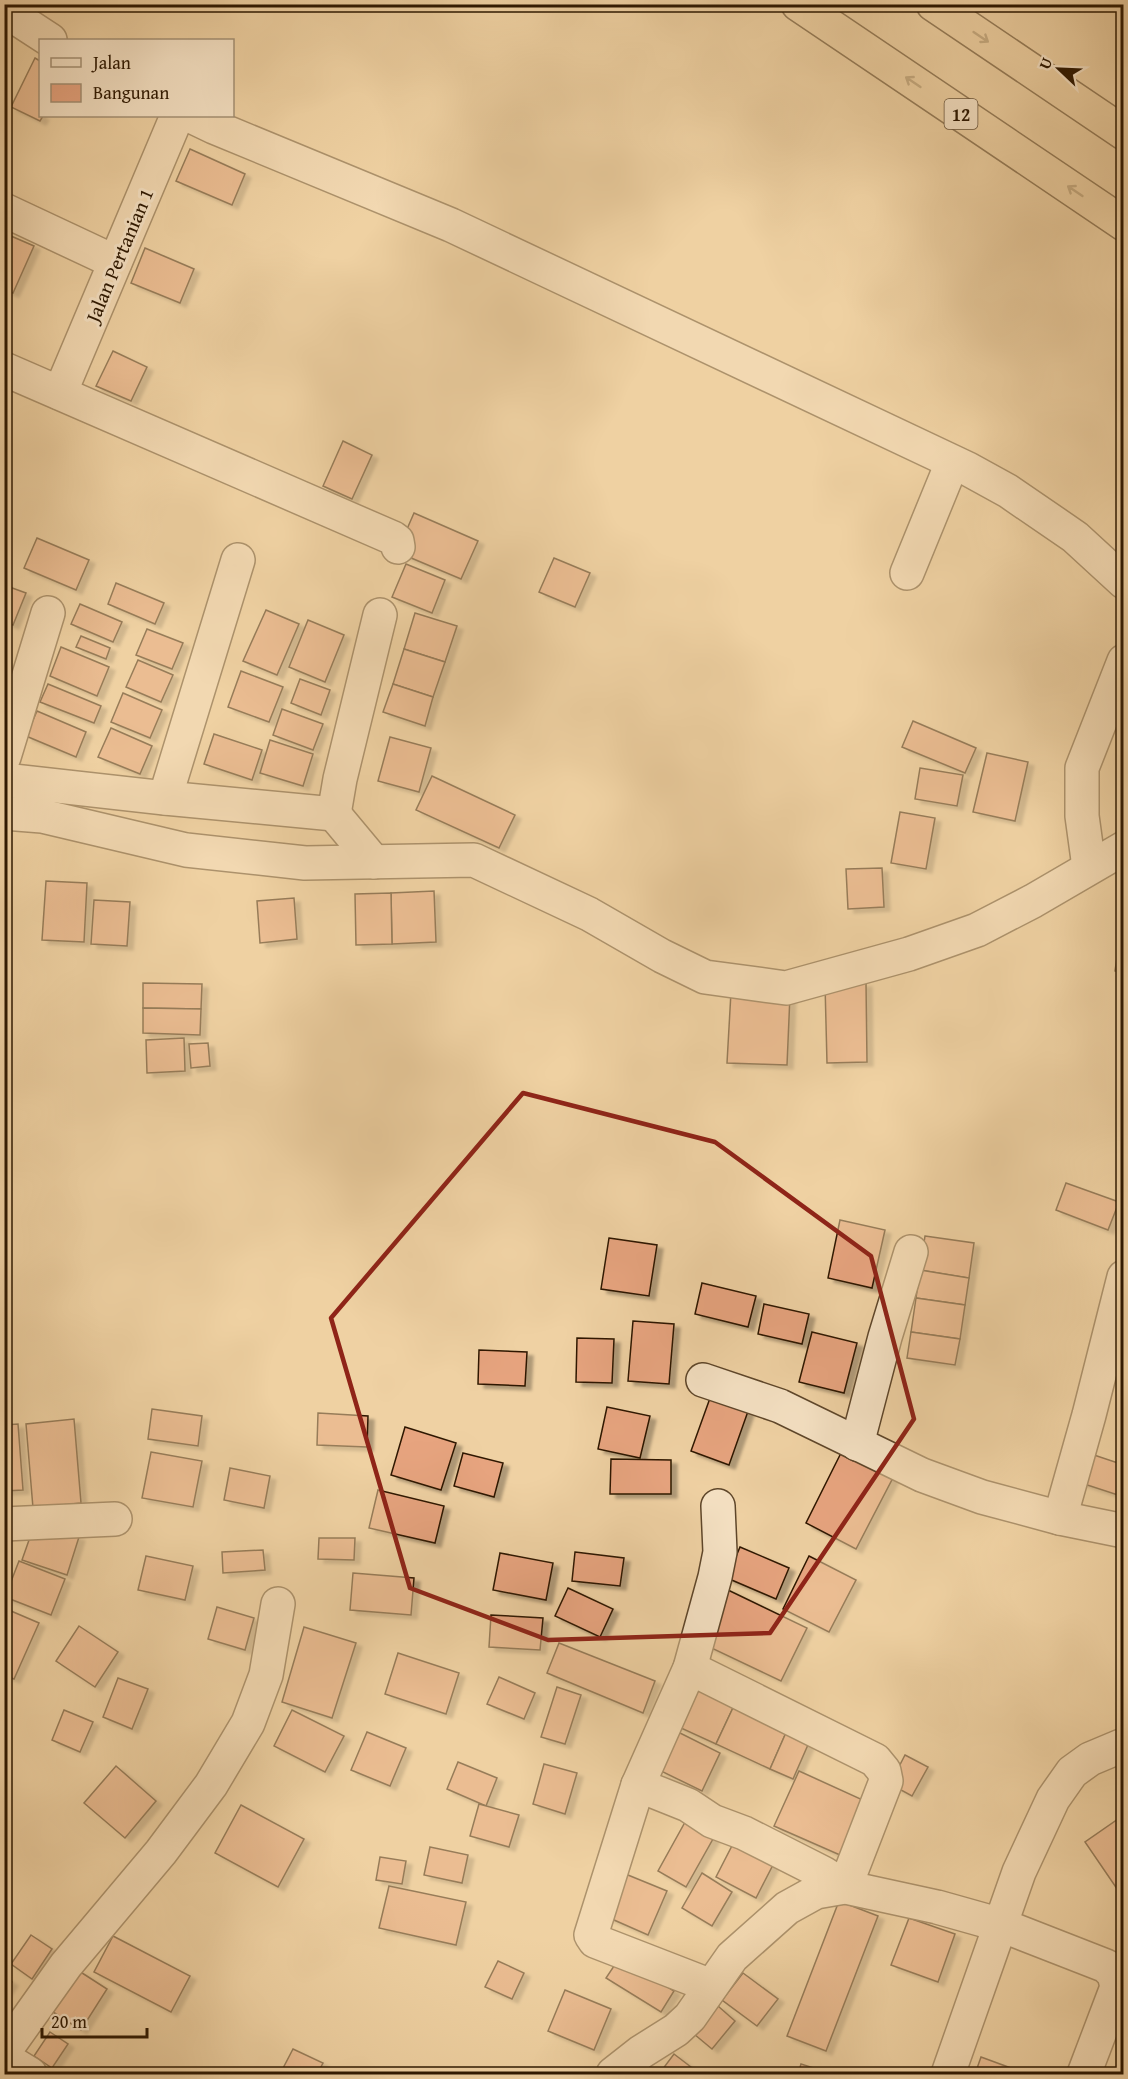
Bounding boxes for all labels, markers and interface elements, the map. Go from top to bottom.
one-way arrow [973,31,989,43]
legend [39,39,234,117]
north arrow [1029,39,1089,99]
text: Jalan [91,49,131,76]
text: U [1032,53,1058,73]
one-way arrow [906,76,922,88]
text: Bangunan [93,79,169,106]
road number: 12 [944,99,978,129]
street label: Jalan Pertanian 1 [77,184,160,329]
one-way arrow [1067,185,1084,197]
scale bar [42,2001,147,2039]
text: 20 m [51,2008,87,2035]

